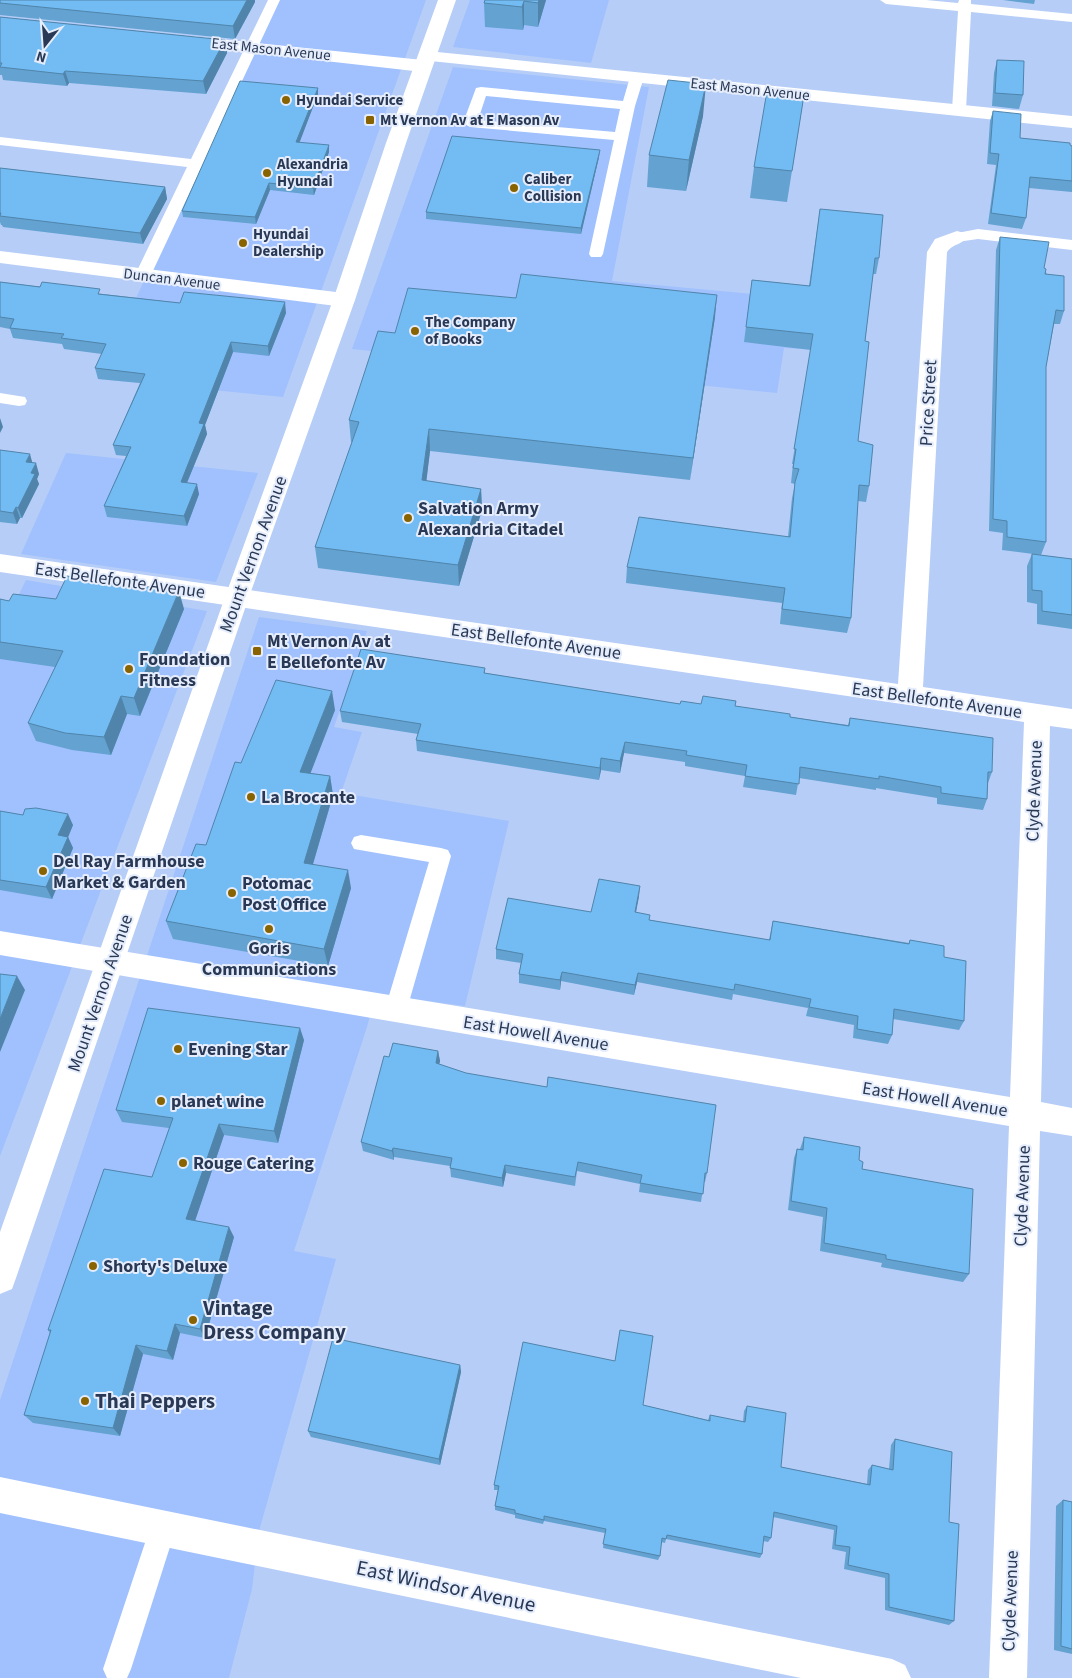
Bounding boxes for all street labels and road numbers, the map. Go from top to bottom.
street label: East Mason Avenue [210,33,332,66]
street label: East Mason Avenue [689,73,811,106]
street label: Duncan Avenue [122,263,221,296]
street label: Price Street [914,359,943,447]
street label: Mount Vernon Avenue [214,472,293,636]
street label: East Bellefonte Avenue [33,556,207,605]
street label: East Bellefonte Avenue [449,617,623,666]
street label: East Bellefonte Avenue [850,676,1024,725]
street label: Clyde Avenue [1020,740,1049,842]
street label: Mount Vernon Avenue [62,911,139,1075]
street label: East Howell Avenue [461,1010,610,1057]
street label: East Howell Avenue [860,1076,1009,1123]
street label: Clyde Avenue [1008,1145,1037,1247]
street label: Clyde Avenue [996,1550,1025,1652]
street label: East Windsor Avenue [354,1552,538,1620]

